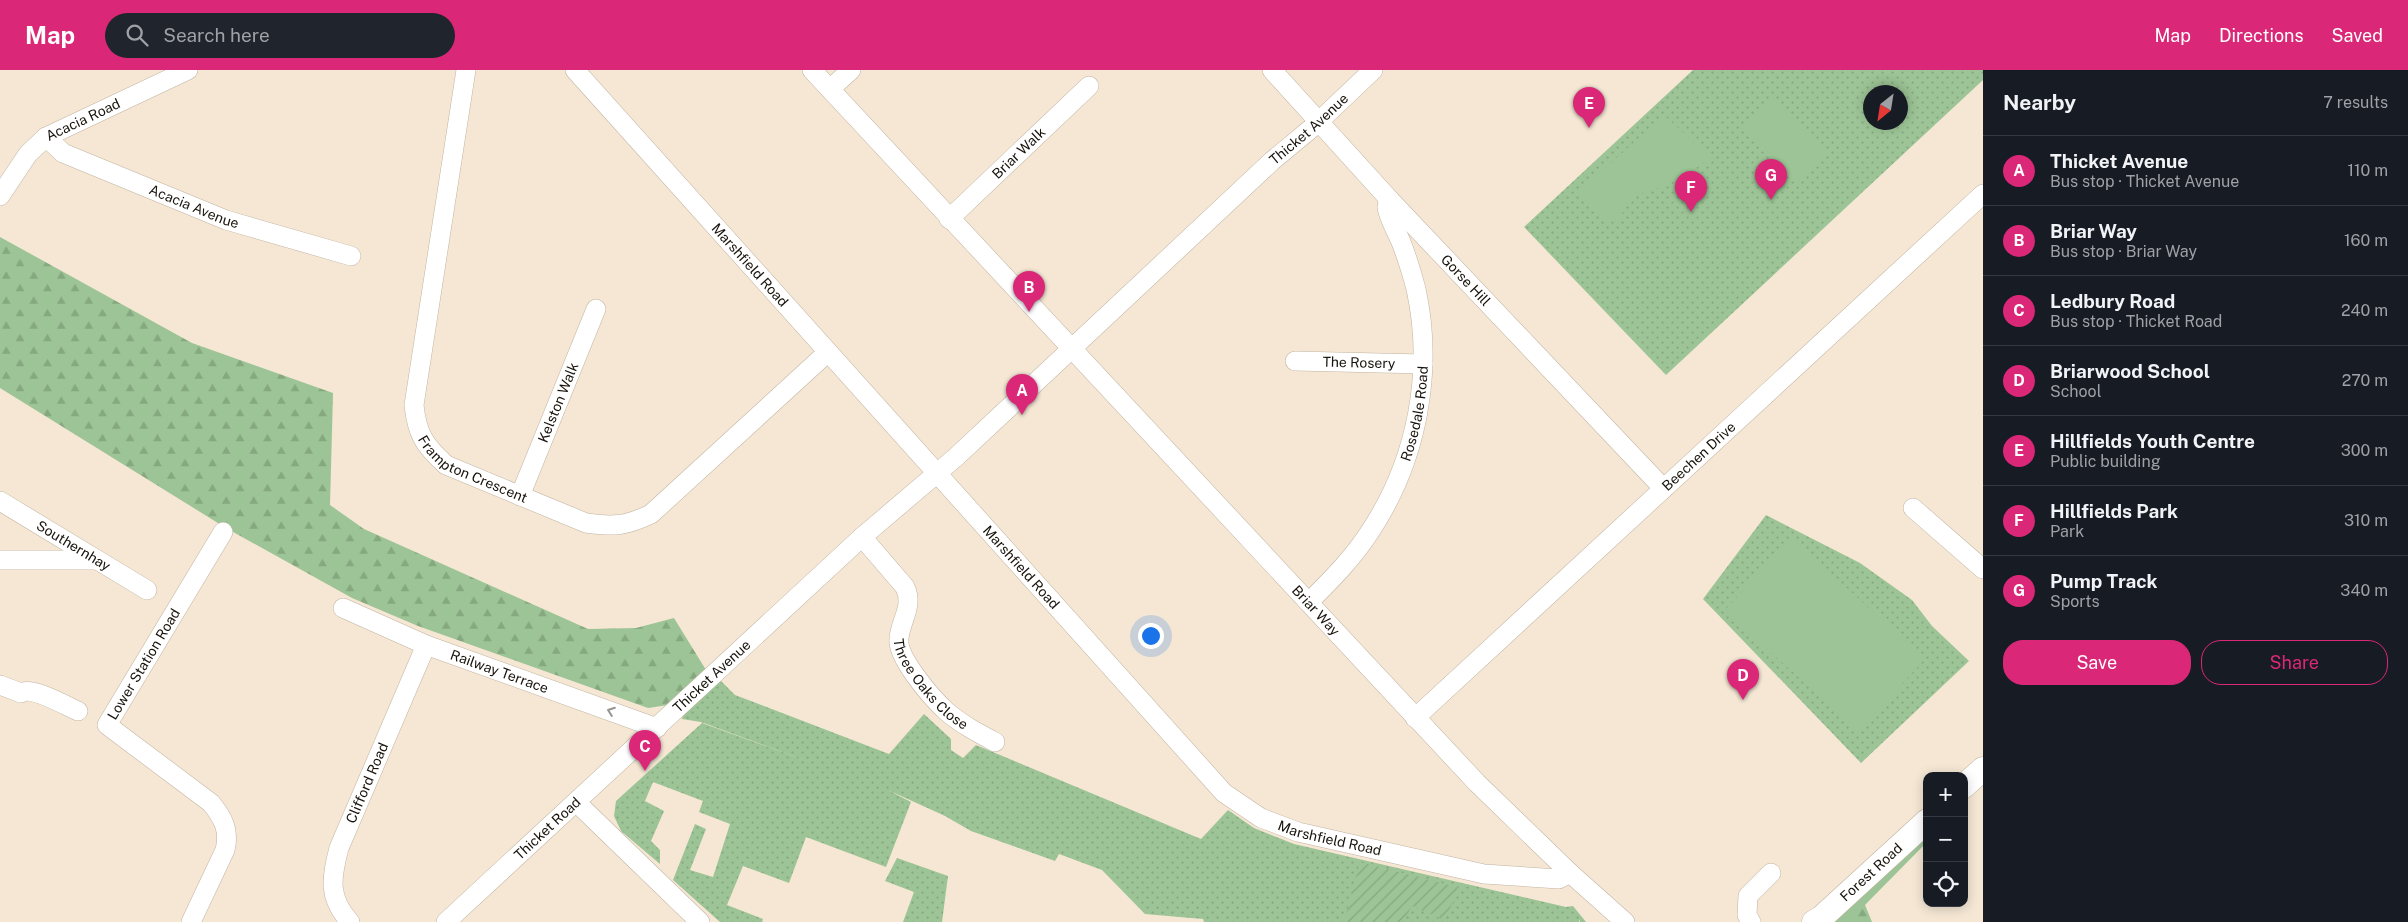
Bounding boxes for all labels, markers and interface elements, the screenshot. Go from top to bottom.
search box [105,13,455,58]
text: Map [25,21,75,49]
icon: search [123,21,151,49]
text: Search here [163,24,270,46]
text: Map [2154,25,2191,46]
text: Directions [2219,25,2304,46]
text: Saved [2332,25,2383,46]
north arrow [1863,85,1908,130]
pin: E [1573,87,1605,128]
street label: Thicket Avenue [1266,90,1351,168]
text: Nearby [2003,90,2076,115]
text: 7 results [2323,93,2388,112]
street label: Acacia Road [43,95,123,144]
street label: Briar Walk [989,124,1049,182]
text: Thicket Avenue [2050,150,2188,172]
pin: G [1755,159,1787,200]
text: A [2013,161,2025,180]
text: 110 m [2347,161,2388,180]
pin: F [1675,171,1707,212]
text: Bus stop · Thicket Avenue [2050,172,2239,191]
street label: Acacia Avenue [147,181,241,231]
street label: Marshfield Road [709,220,791,310]
text: Briar Way [2050,220,2137,242]
text: B [2014,231,2024,250]
text: 160 m [2344,231,2388,250]
text: Bus stop · Briar Way [2050,242,2197,261]
street label: Gorse Hill [1438,251,1494,309]
pin: B [1013,271,1045,312]
text: Ledbury Road [2050,290,2175,312]
text: C [2013,301,2025,320]
text: 240 m [2341,301,2388,320]
text: Bus stop · Thicket Road [2050,312,2222,331]
street label: The Rosery [1322,354,1396,371]
street label: Kelston Walk [535,360,581,445]
text: Briarwood School [2050,360,2210,382]
street label: Rosedale Road [1398,366,1431,463]
text: D [2013,371,2025,390]
text: 270 m [2342,371,2388,390]
pin: A [1006,374,1038,415]
text: School [2050,382,2101,401]
street label: Beechen Drive [1659,419,1739,494]
text: Hillfields Youth Centre [2050,430,2255,452]
street label: Frampton Crescent [415,432,530,506]
text: E [2014,441,2024,460]
text: 300 m [2341,441,2388,460]
text: Public building [2050,452,2161,471]
text: Hillfields Park [2050,500,2178,522]
text: F [2014,511,2024,530]
text: 310 m [2344,511,2388,530]
street label: Southernhay [34,517,114,574]
street label: Marshfield Road [980,522,1063,612]
text: Park [2050,522,2084,541]
text: Pump Track [2050,570,2158,592]
text: G [2013,581,2025,600]
text: 340 m [2340,581,2388,600]
street label: Briar Way [1289,582,1344,639]
text: Sports [2050,592,2100,611]
street label: Lower Station Road [104,606,183,722]
your location [1138,623,1164,649]
street label: Thicket Avenue [670,636,754,716]
street label: Three Oaks Close [891,638,971,733]
button: Save [2003,640,2191,685]
button: Share [2201,640,2388,685]
street label: Railway Terrace [448,646,551,696]
pin: D [1727,659,1759,700]
one-way arrow [607,707,616,717]
pin: C [629,730,661,771]
street label: Clifford Road [343,740,391,826]
map controls [1923,772,1968,907]
button: + [1923,772,1968,817]
street label: Thicket Road [511,794,584,863]
street label: Marshfield Road [1276,817,1383,859]
button: − [1923,817,1968,862]
street label: Forest Road [1837,840,1905,904]
button: locate [1923,862,1968,907]

